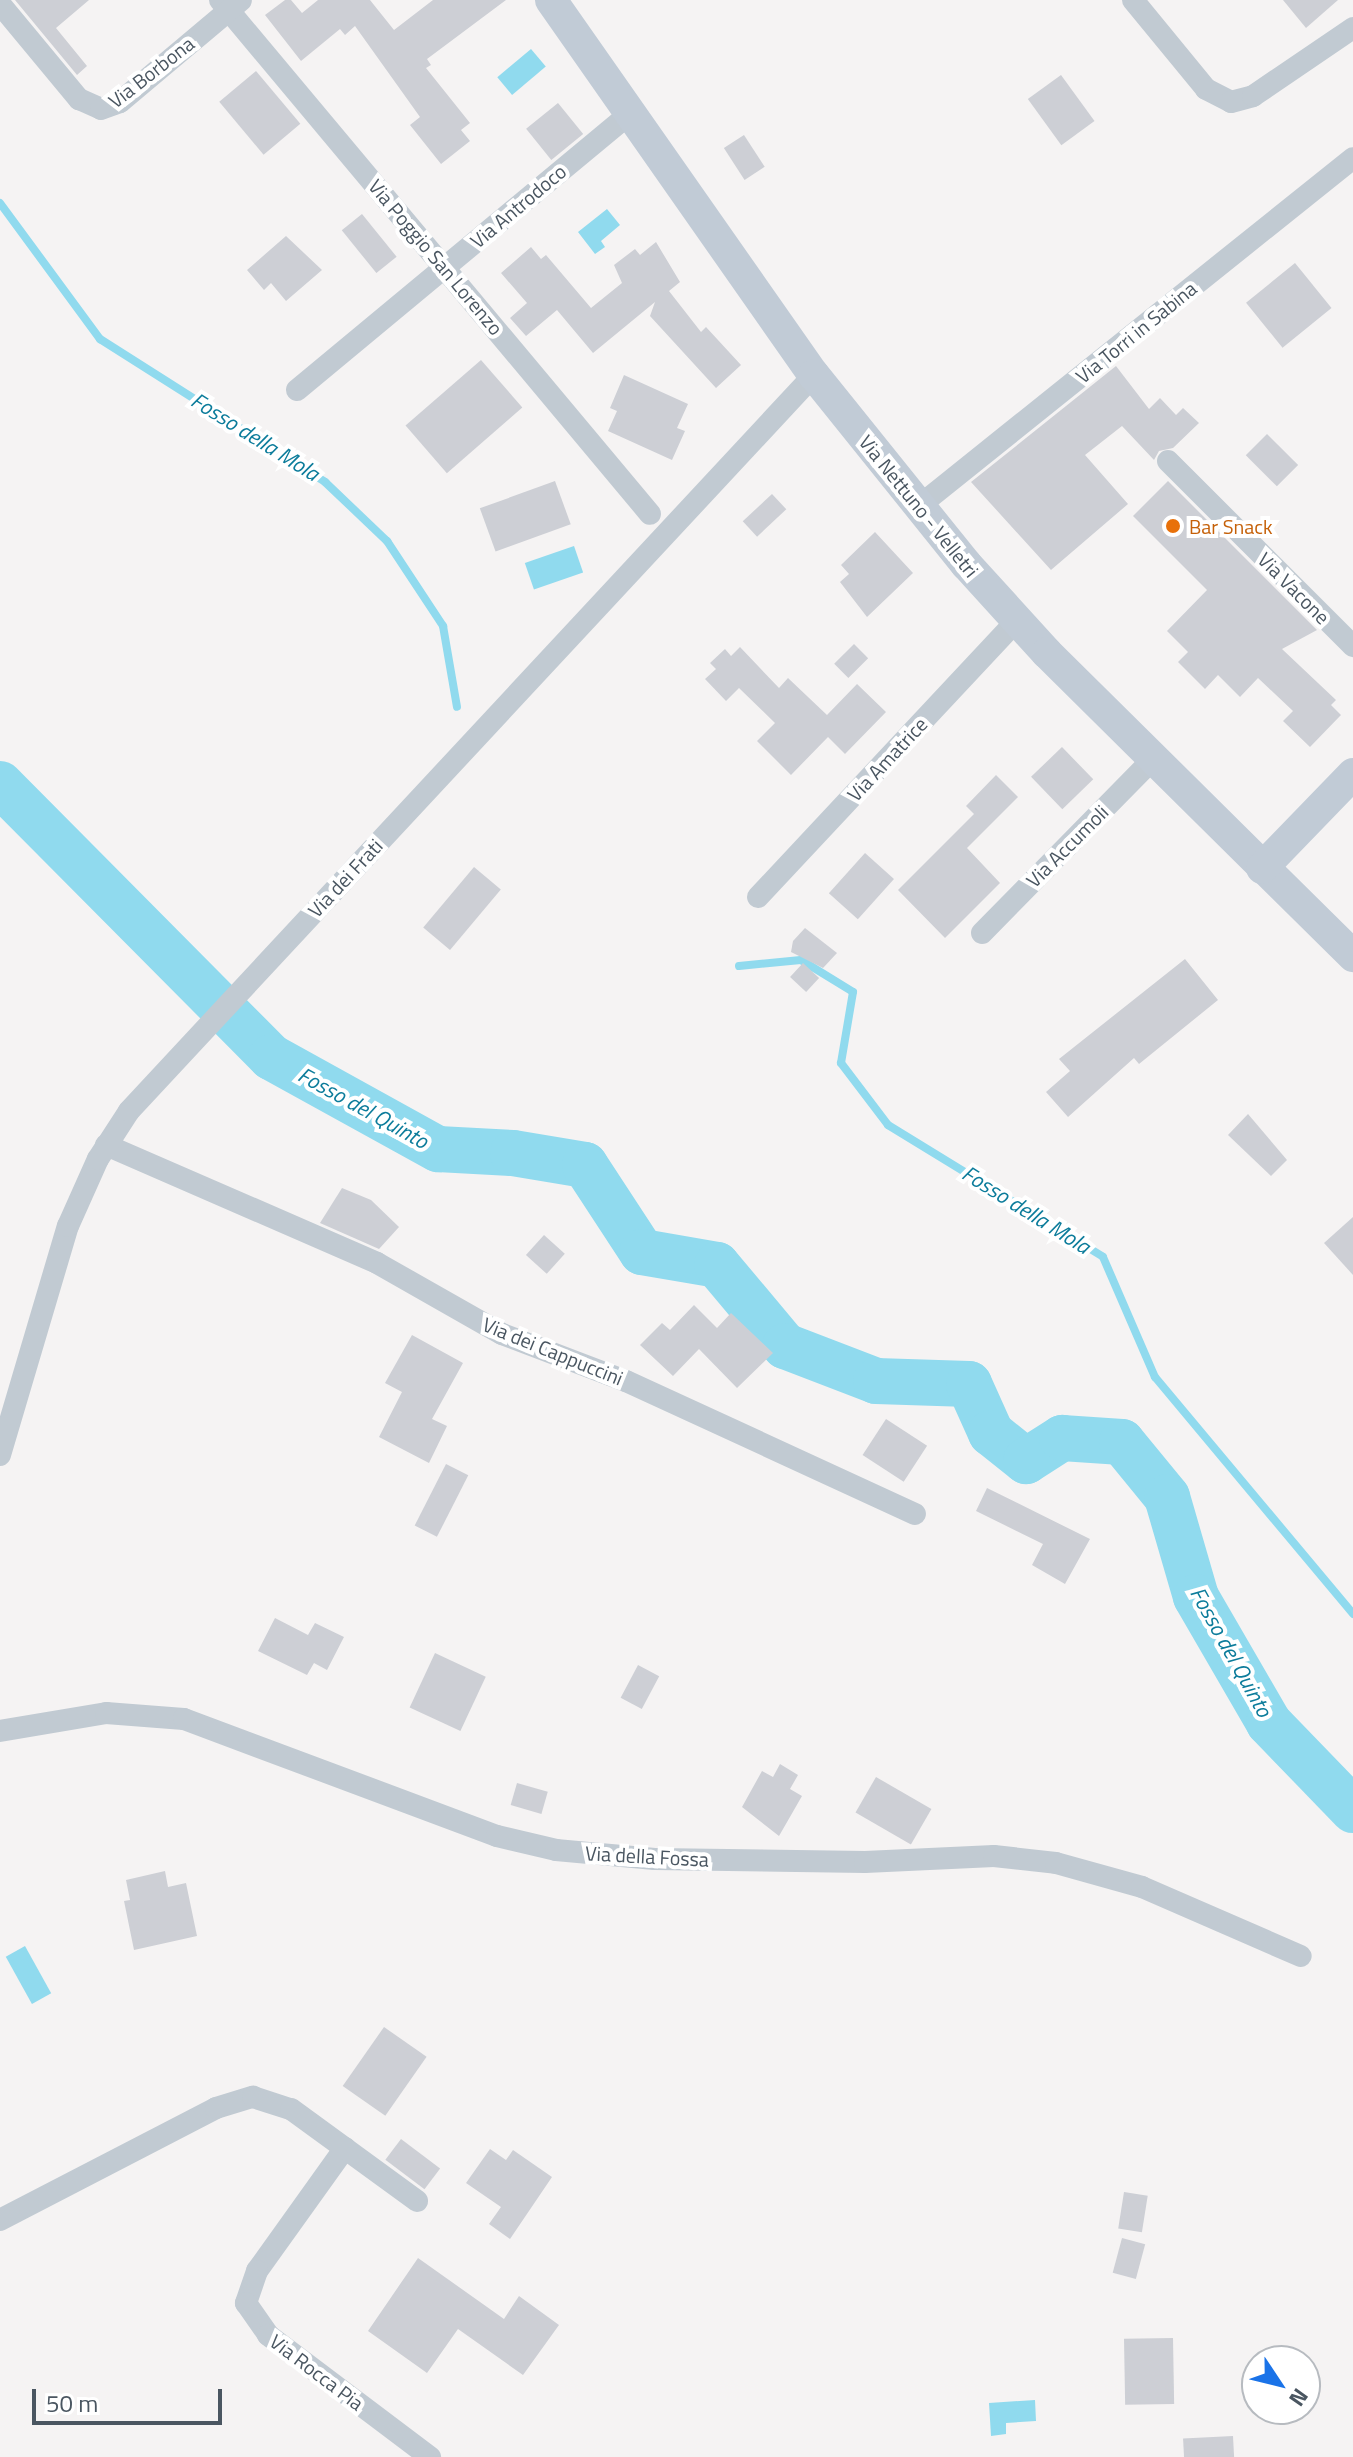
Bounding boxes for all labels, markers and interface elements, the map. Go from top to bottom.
street label: Via Borbona [103,31,199,113]
street label: Via Antrodoco [465,159,571,253]
street label: Via Poggio San Lorenzo [364,174,508,340]
street label: Via Torri in Sabina [1071,276,1201,388]
water label: Fosso della Mola [186,387,324,487]
street label: Via Nettuno - Velletri [854,430,984,582]
place label: Bar Snack [1189,514,1273,538]
marker: Bar Snack [1164,517,1182,535]
street label: Via Vacone [1253,547,1335,629]
street label: Via Amatrice [842,712,932,806]
street label: Via Accumoli [1021,800,1113,892]
street label: Via dei Frati [303,834,387,922]
water label: Fosso del Quinto [293,1061,433,1155]
water label: Fosso della Mola [957,1160,1095,1260]
street label: Via dei Cappuccini [479,1312,627,1390]
water label: Fosso del Quinto [1184,1582,1278,1722]
street label: Via della Fossa [584,1841,710,1871]
street label: Via Rocca Pia [265,2329,369,2415]
north arrow [1241,2345,1321,2425]
scale bar [36,2373,226,2423]
text: N [1281,2382,1317,2414]
text: 50 m [46,2385,98,2421]

